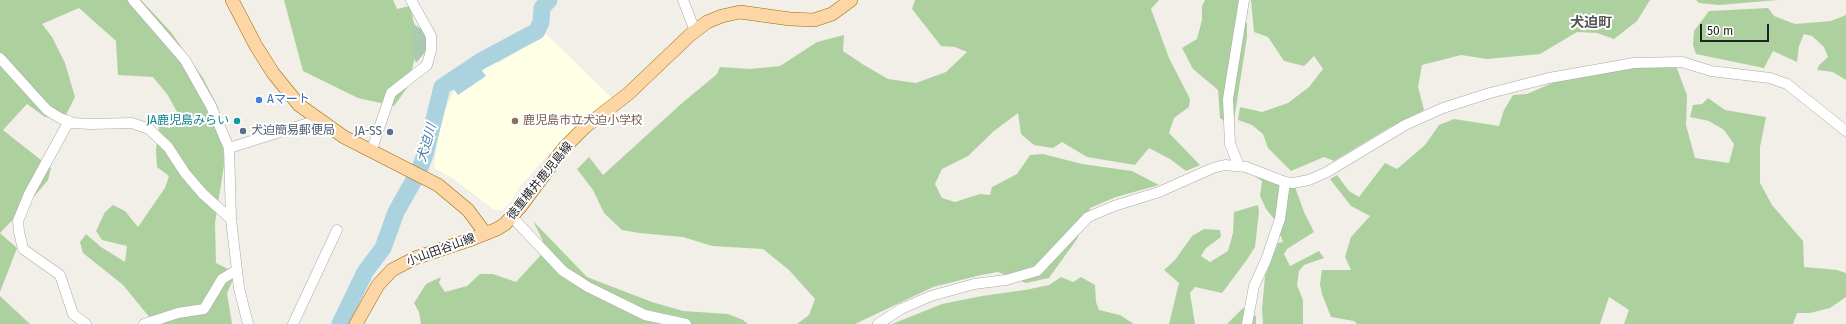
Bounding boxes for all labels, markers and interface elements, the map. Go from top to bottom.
district label: 犬迫町 [1570,15,1612,31]
scale bar [1702,16,1771,42]
text: 50 m [1707,24,1733,38]
place label: Aマート [267,93,310,107]
marker: Aマート [254,95,264,105]
place label: JA鹿児島みらい [146,114,229,128]
place label: 鹿児島市立犬迫小学校 [523,114,643,128]
marker: JA鹿児島みらい [232,116,242,126]
marker: 鹿児島市立犬迫小学校 [510,116,520,126]
water label: 犬迫川 [414,122,440,164]
place label: 犬迫簡易郵便局 [251,124,335,138]
place label: JA-SS [354,125,382,139]
marker: 犬迫簡易郵便局 [238,126,248,136]
marker: JA-SS [385,127,395,137]
street label: 徳重横井鹿児島線 [504,139,576,223]
street label: 小山田谷山線 [405,231,477,269]

